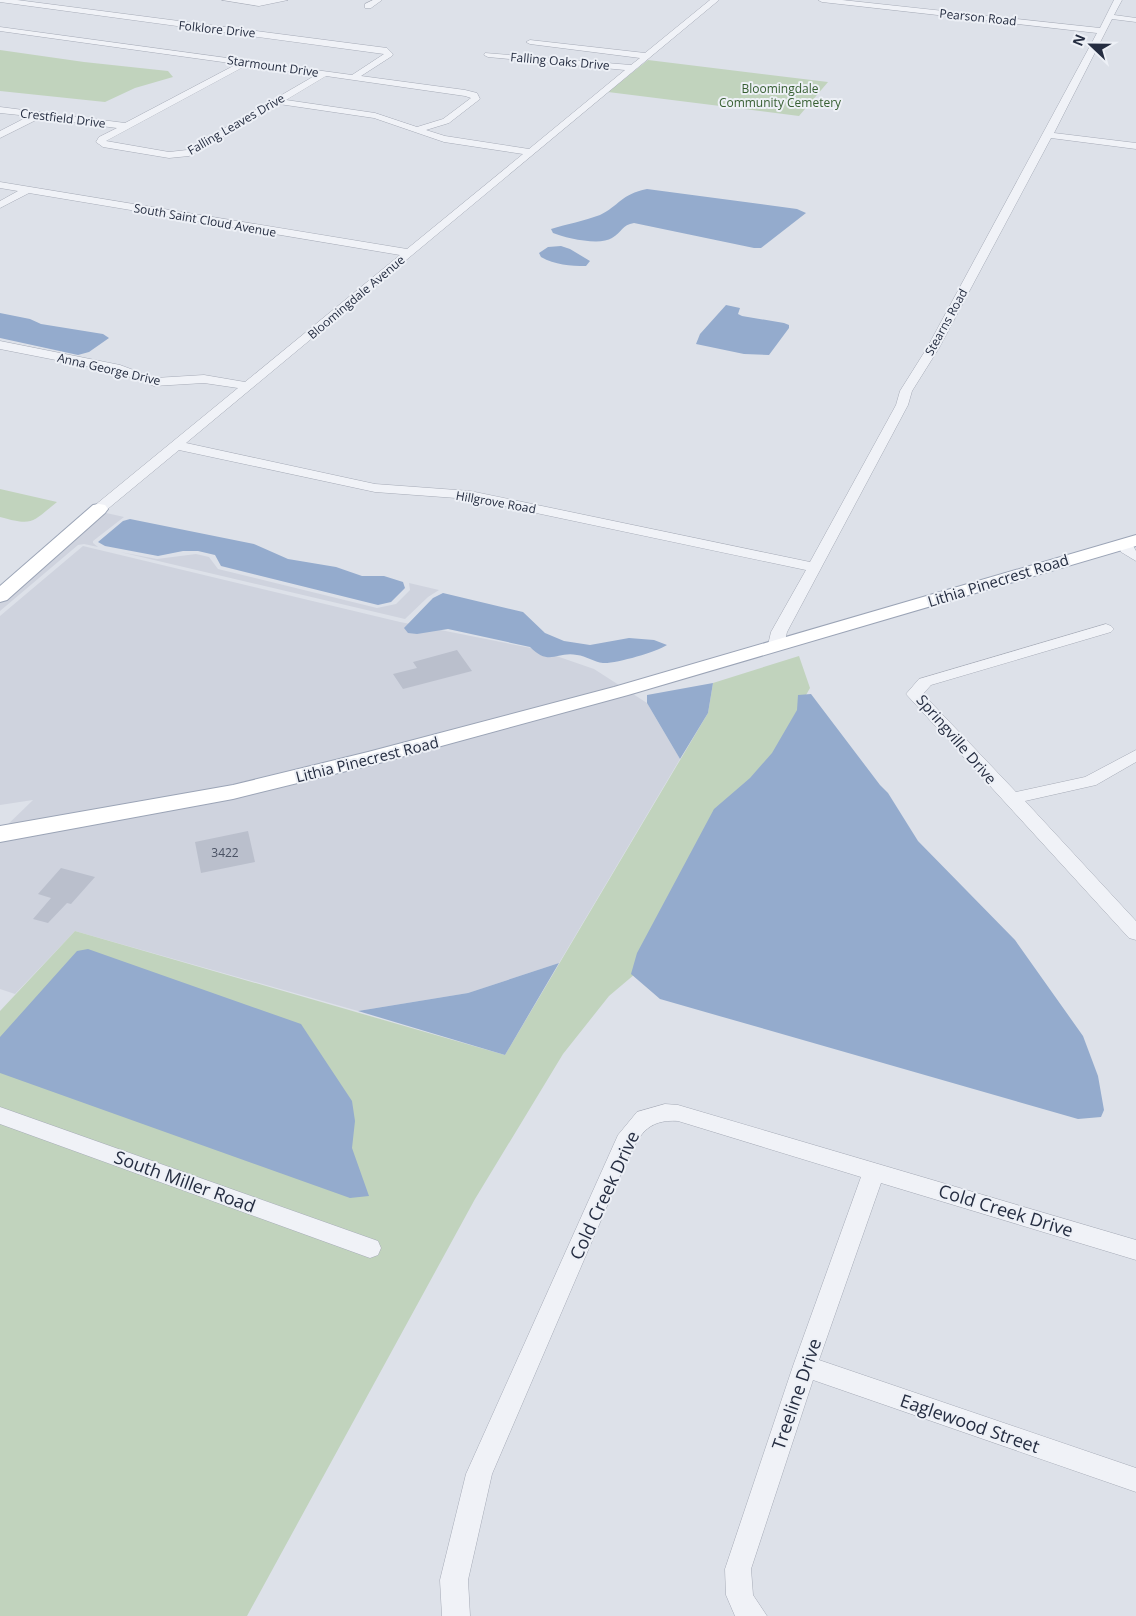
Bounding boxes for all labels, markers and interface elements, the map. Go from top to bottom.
street label: Pearson Road [939,4,1017,30]
street label: Folklore Drive [178,17,256,42]
north arrow [1066,20,1116,70]
text: N [1068,31,1089,49]
street label: Falling Oaks Drive [510,48,611,74]
street label: Starmount Drive [226,51,320,81]
park label: Bloomingdale Community Cemetery [719,80,842,111]
street label: Falling Leaves Drive [184,89,288,159]
street label: Crestfield Drive [19,104,107,132]
street label: South Saint Cloud Avenue [132,199,278,241]
street label: Bloomingdale Avenue [304,251,408,343]
street label: Stearns Road [921,286,971,358]
street label: Anna George Drive [56,349,163,389]
street label: Hillgrove Road [455,487,537,517]
street label: Lithia Pinecrest Road [925,549,1071,611]
street label: Springville Drive [913,690,1001,788]
street label: Lithia Pinecrest Road [293,732,441,786]
house number: 3422 [211,844,239,861]
street label: Cold Creek Drive [564,1127,644,1263]
street label: South Miller Road [111,1144,259,1218]
street label: Cold Creek Drive [936,1178,1076,1242]
street label: Treeline Drive [766,1335,826,1453]
street label: Eaglewood Street [897,1388,1043,1458]

